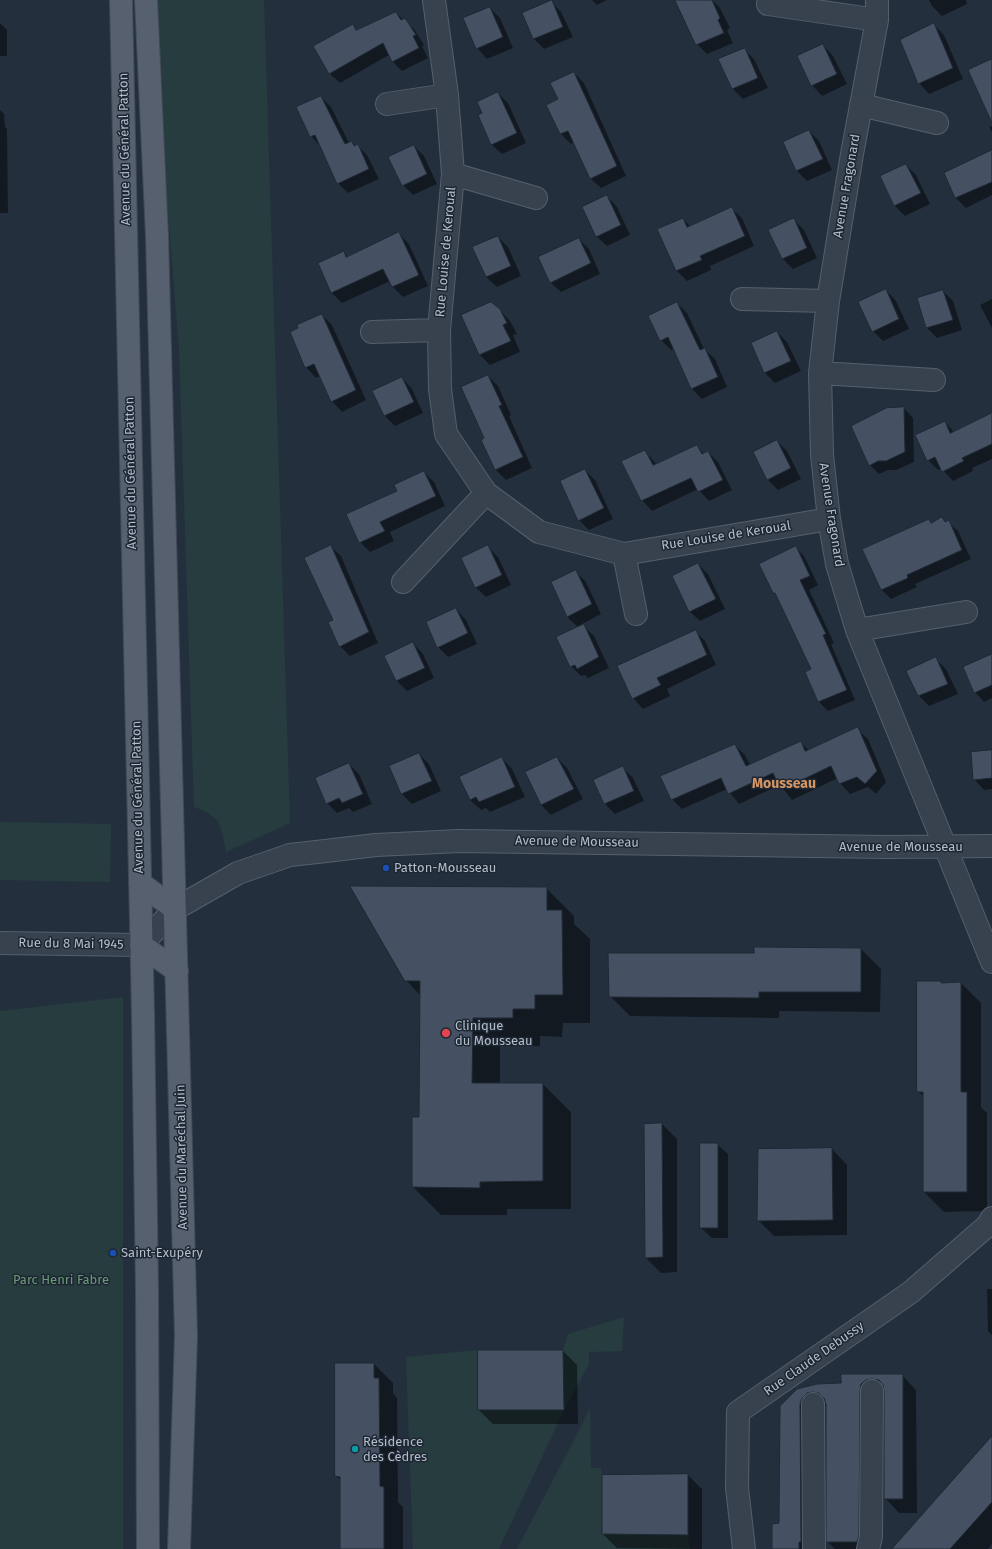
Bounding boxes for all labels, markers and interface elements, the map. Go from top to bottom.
street label: Avenue du Général Patton [116,73,134,225]
street label: Avenue Fragonard [830,133,864,239]
street label: Rue Louise de Keroual [433,186,459,318]
street label: Avenue du Général Patton [122,397,140,549]
street label: Avenue Fragonard [815,462,847,568]
street label: Rue Louise de Keroual [660,518,792,554]
street label: Avenue du Général Patton [129,721,147,873]
district label: Mousseau [752,776,816,792]
street label: Avenue de Mousseau [515,833,639,851]
street label: Avenue de Mousseau [839,839,963,855]
place label: Patton-Mousseau [394,860,496,876]
marker: Patton-Mousseau [381,863,391,873]
street label: Rue du 8 Mai 1945 [18,935,124,953]
place label: Clinique du Mousseau [455,1018,533,1049]
marker: Clinique du Mousseau [440,1027,452,1039]
street label: Avenue du Maréchal Juin [173,1084,191,1230]
place label: Saint-Exupéry [121,1245,203,1261]
marker: Saint-Exupéry [108,1248,118,1258]
park label: Parc Henri Fabre [13,1272,109,1288]
street label: Rue Claude Debussy [761,1319,867,1399]
place label: Résidence des Cèdres [363,1434,427,1465]
marker: Résidence des Cèdres [350,1444,360,1454]

